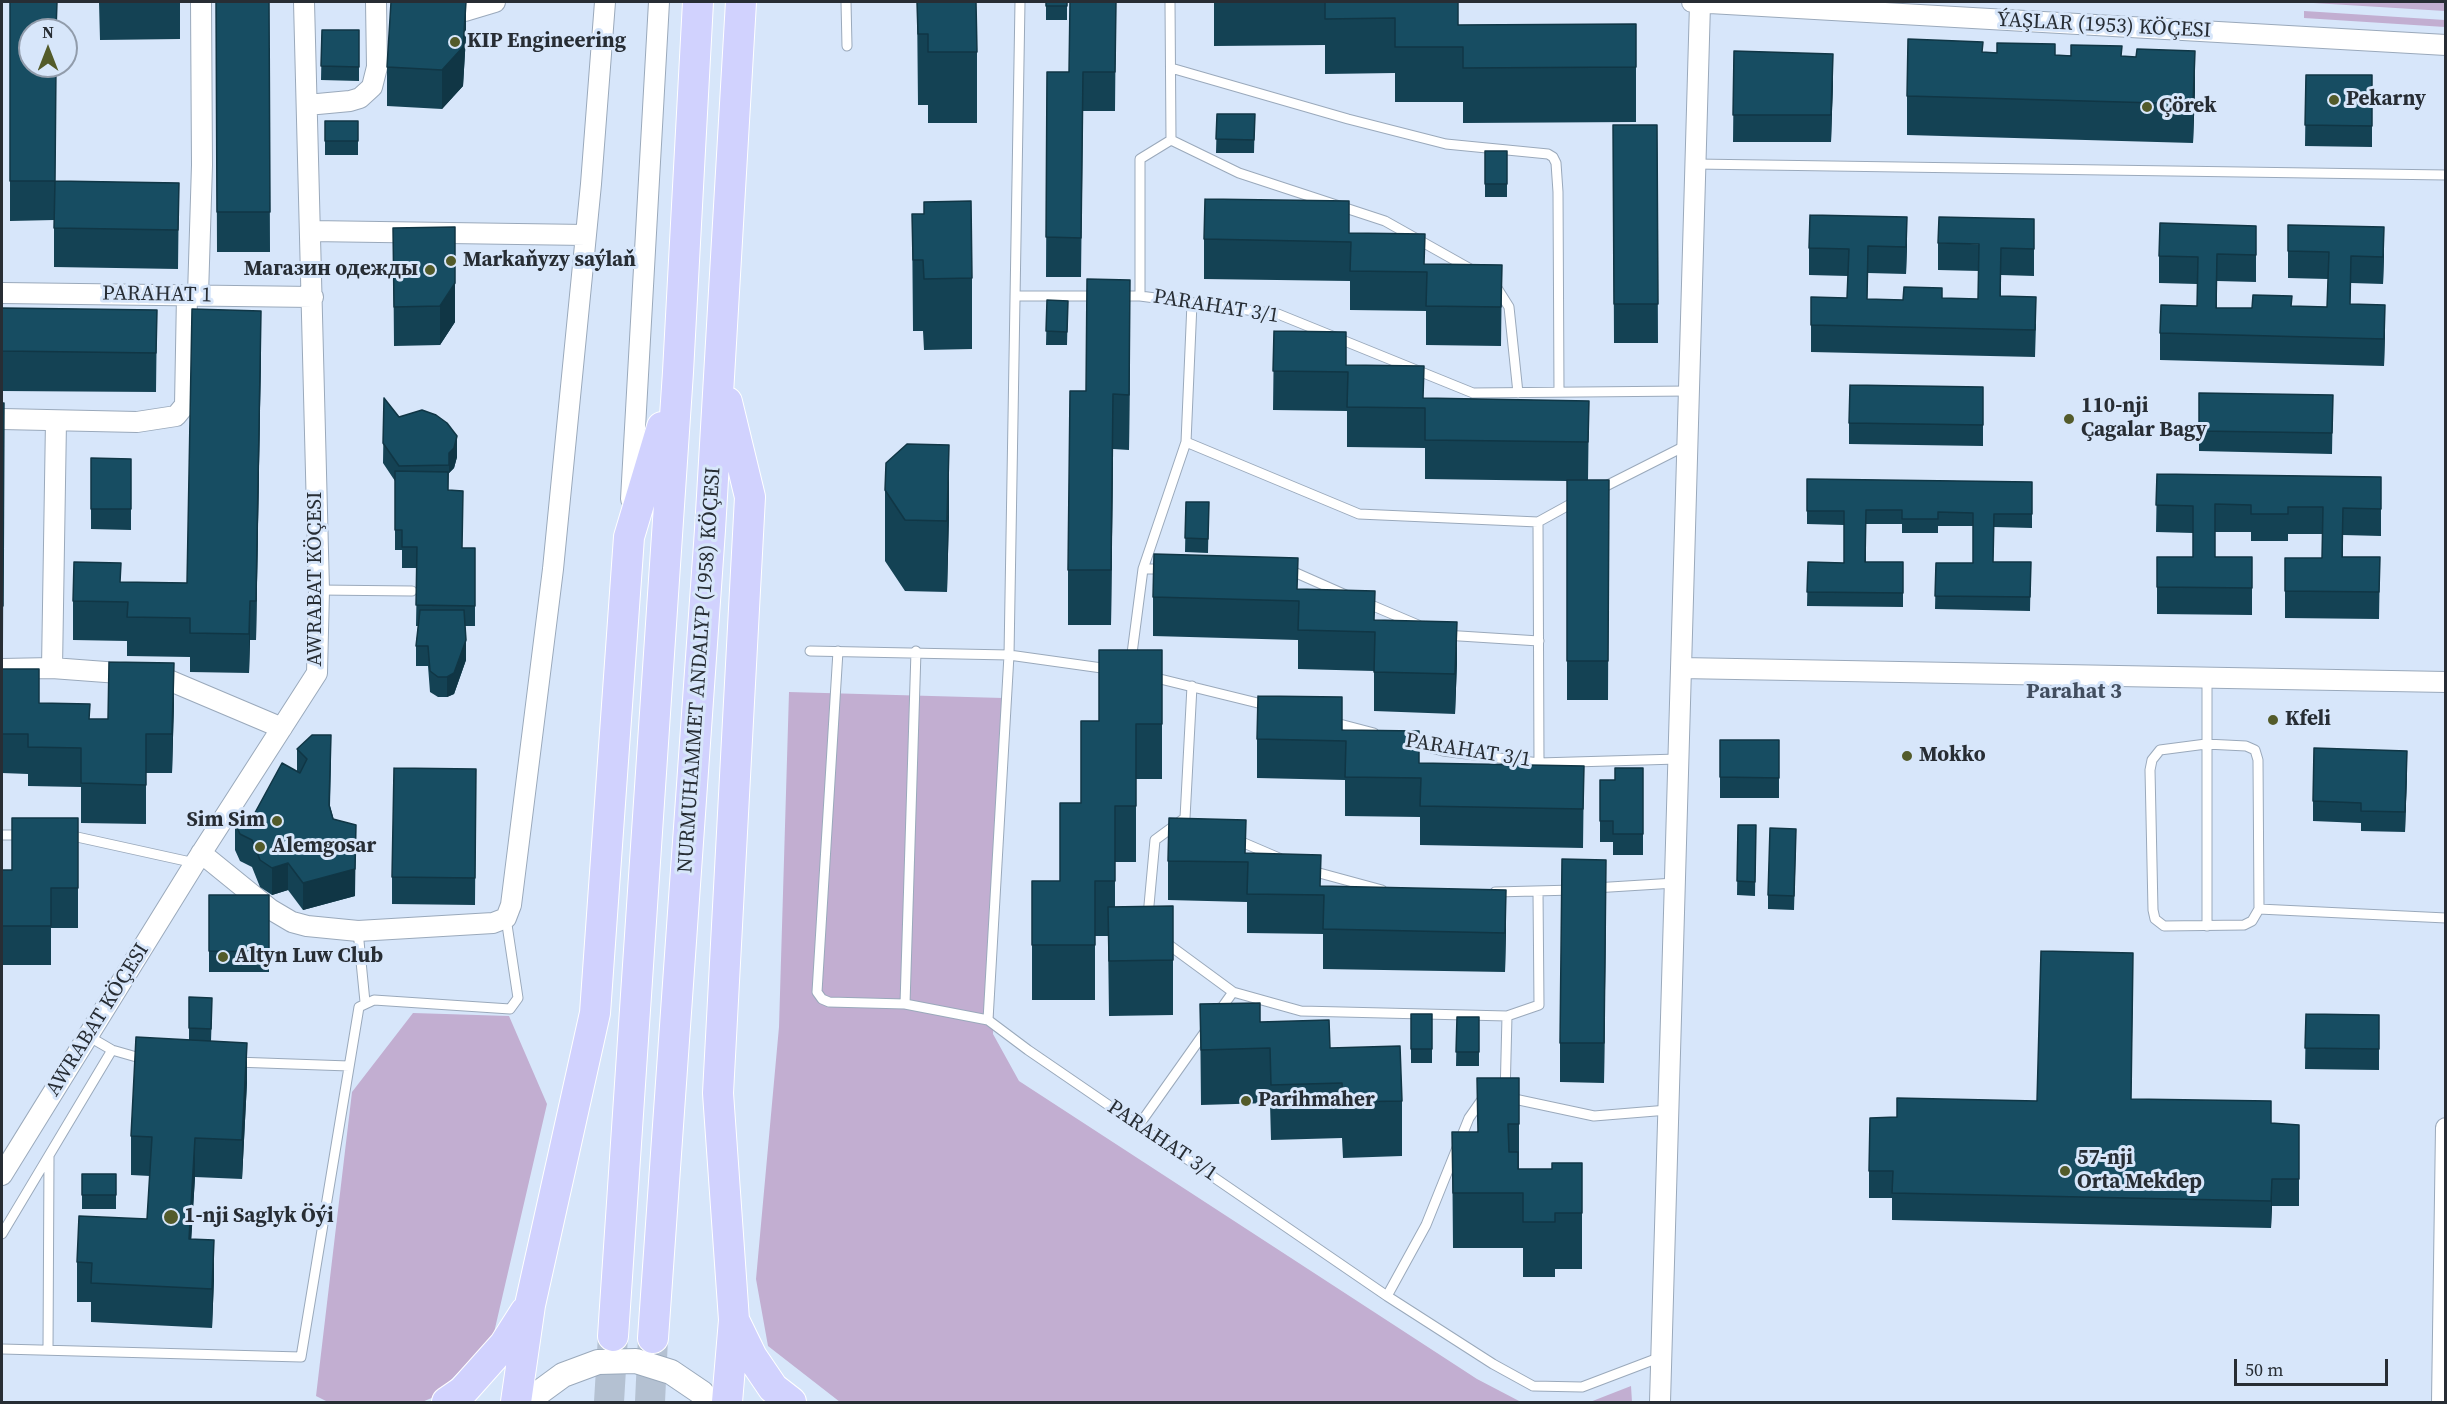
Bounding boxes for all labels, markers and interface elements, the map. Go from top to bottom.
street label: ÝAŞLAR (1953) KÖÇESI [1996,8,2212,44]
north arrow [18,18,78,78]
text: N [42,21,54,43]
place label: KIP Engineering [467,29,626,55]
marker: KIP Engineering [448,35,462,49]
place label: Pekarny [2346,87,2426,113]
marker: Pekarny [2327,93,2341,107]
place label: Çörek [2159,94,2216,120]
marker: Çörek [2140,100,2154,114]
place label: Markaňyzy saýlaň [463,248,636,274]
marker: Markaňyzy saýlaň [444,254,458,268]
place label: Магазин одежды [244,257,418,283]
marker: Магазин одежды [423,263,437,277]
street label: PARAHAT 1 [102,281,212,309]
street label: PARAHAT 3/1 [1151,285,1281,329]
place label: 110-nji Çagalar Bagy [2081,394,2207,444]
marker: 110-nji Çagalar Bagy [2062,412,2076,426]
street label: NURMUHAMMET ANDALYP (1958) KÖÇESI [673,466,727,874]
street label: AWRABAT KÖÇESI [303,491,329,667]
district label: Parahat 3 [2026,679,2122,705]
place label: Kfeli [2285,707,2331,733]
marker: Kfeli [2266,713,2280,727]
street label: PARAHAT 3/1 [1403,729,1533,773]
place label: Mokko [1919,743,1986,769]
marker: Mokko [1900,749,1914,763]
place label: Sim Sim [186,808,265,834]
marker: Sim Sim [270,814,284,828]
place label: Alemgosar [272,834,376,860]
marker: Alemgosar [253,840,267,854]
street label: AWRABAT KÖÇESI [41,939,155,1101]
place label: Altyn Luw Club [235,944,383,970]
marker: Altyn Luw Club [216,950,230,964]
place label: Parihmaher [1258,1088,1375,1114]
marker: Parihmaher [1239,1094,1253,1108]
street label: PARAHAT 3/1 [1102,1095,1222,1187]
place label: 57-nji Orta Mekdep [2077,1146,2202,1196]
marker: 57-nji Orta Mekdep [2058,1164,2072,1178]
place label: 1-nji Saglyk Öýi [184,1204,334,1230]
marker: 1-nji Saglyk Öýi [162,1208,180,1226]
scale bar [2237,1347,2392,1385]
text: 50 m [2245,1357,2283,1382]

